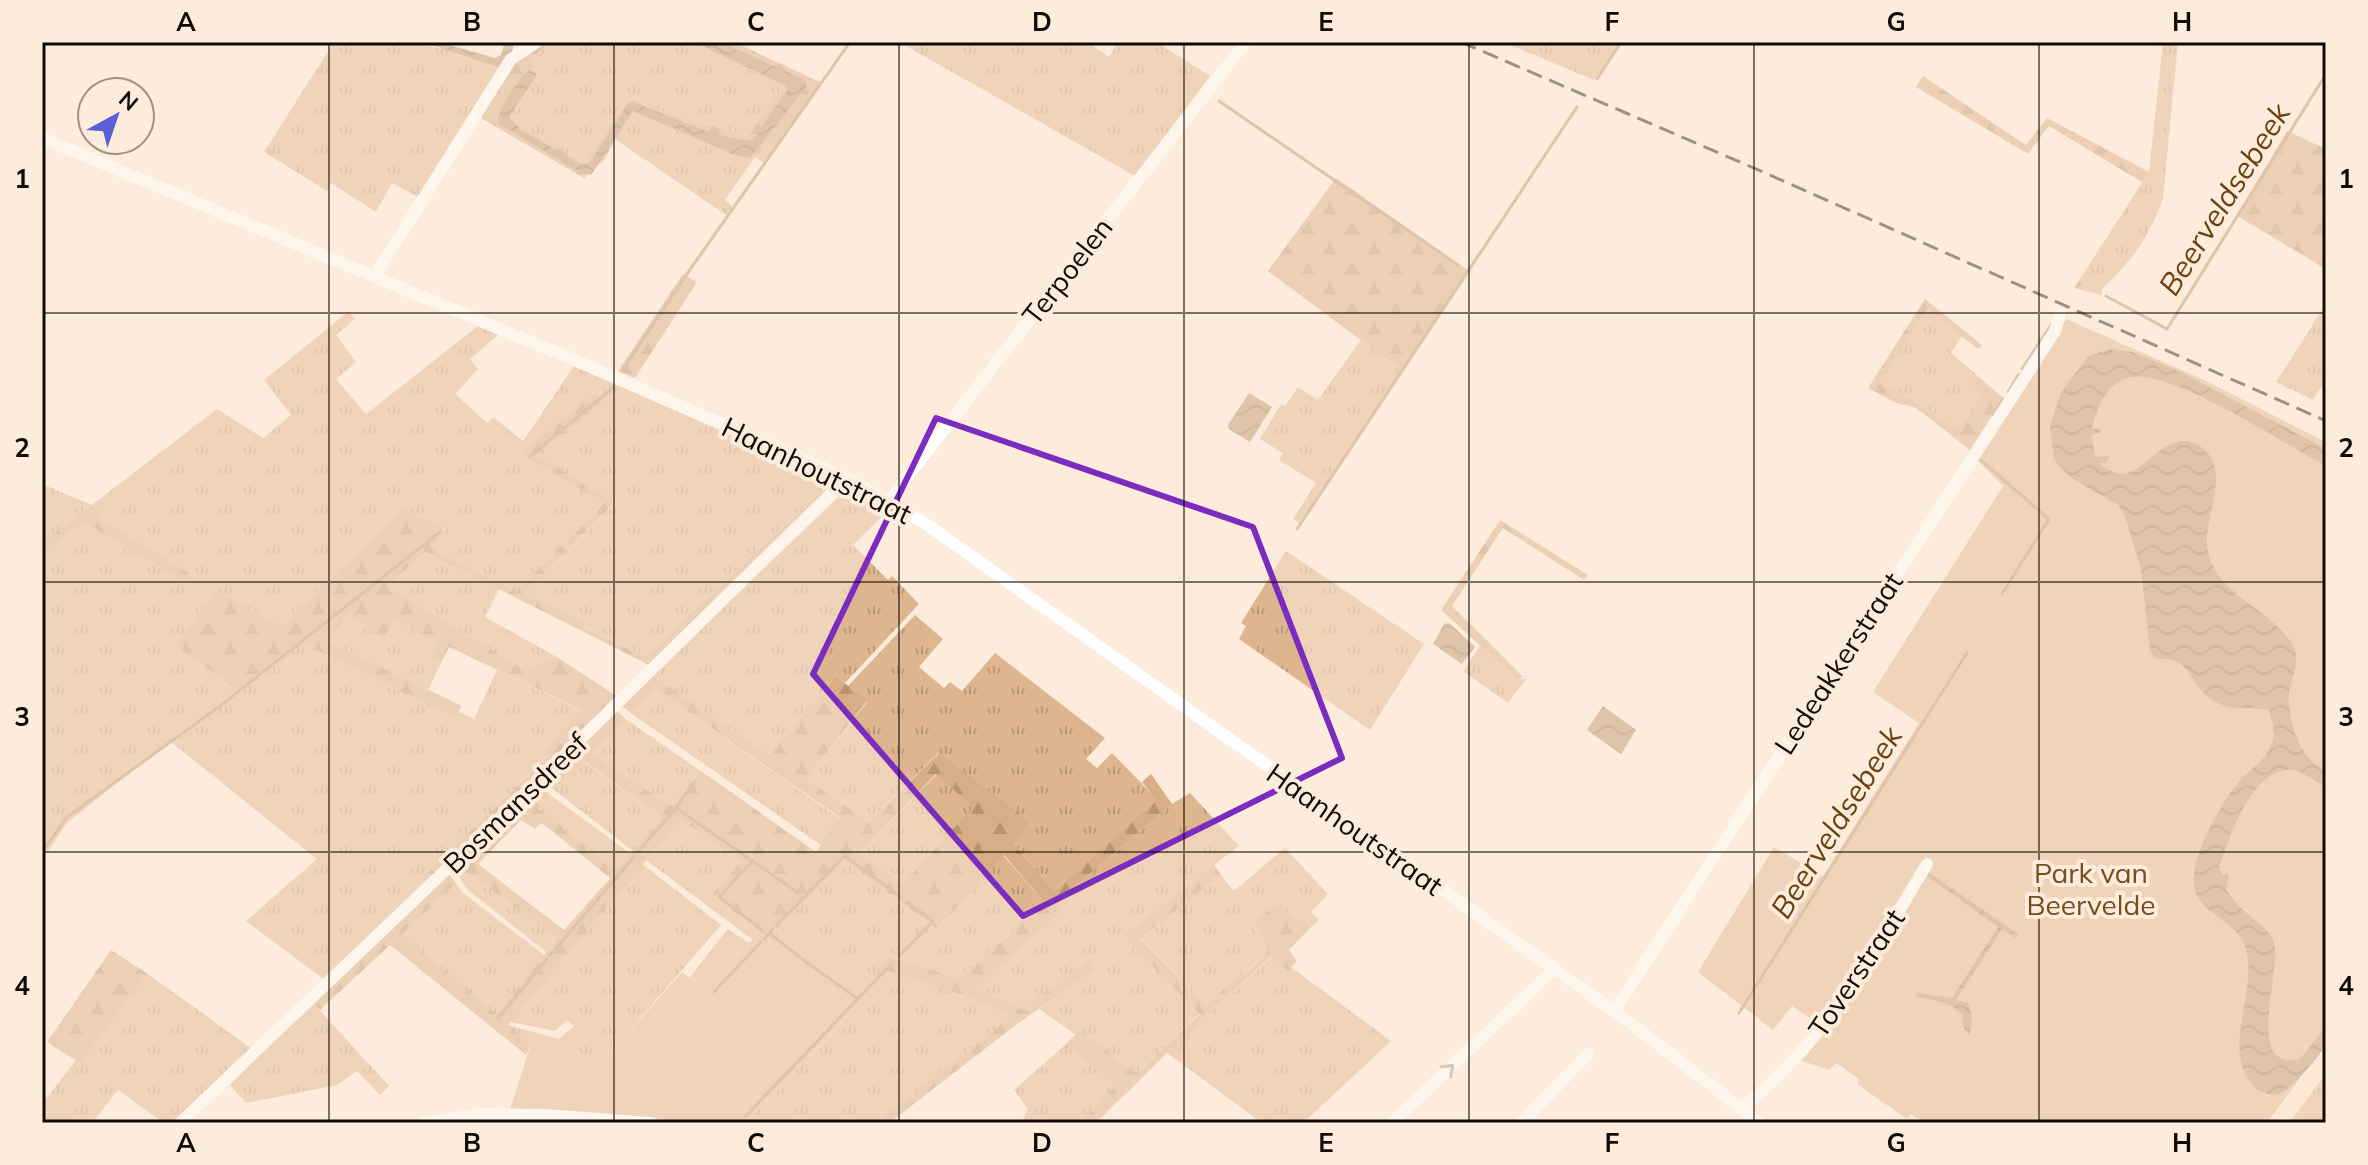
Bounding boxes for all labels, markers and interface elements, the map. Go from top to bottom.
text: A [176,5,196,38]
text: B [463,5,481,38]
text: C [747,5,765,38]
text: D [1032,5,1052,38]
text: E [1318,5,1334,38]
text: F [1605,5,1620,38]
text: G [1886,5,1906,38]
text: H [2172,5,2192,38]
north arrow [76,76,156,156]
text: N [113,85,144,117]
water label: Beerveldsebeek [2150,95,2299,302]
text: 1 [14,162,30,195]
text: 1 [2338,162,2354,195]
street label: Terpoelen [1014,210,1120,332]
street label: Haanhoutstraat [716,409,918,531]
text: 2 [14,431,30,464]
text: 2 [2338,431,2354,464]
street label: Ledeakkerstraat [1766,565,1910,761]
text: 3 [14,700,30,733]
text: 3 [2338,700,2354,733]
water label: Beerveldsebeek [1762,718,1911,925]
street label: Bosmansdreef [435,725,595,881]
street label: Haanhoutstraat [1260,755,1450,903]
park label: Park van Beervelde [2026,855,2156,922]
street label: Toverstraat [1800,902,1912,1044]
text: 4 [14,969,30,1002]
text: 4 [2338,969,2354,1002]
one-way arrow [1439,1065,1454,1079]
text: A [176,1126,196,1159]
text: B [463,1126,481,1159]
text: C [747,1126,765,1159]
text: D [1032,1126,1052,1159]
text: E [1318,1126,1334,1159]
text: F [1605,1126,1620,1159]
text: G [1886,1126,1906,1159]
text: H [2172,1126,2192,1159]

